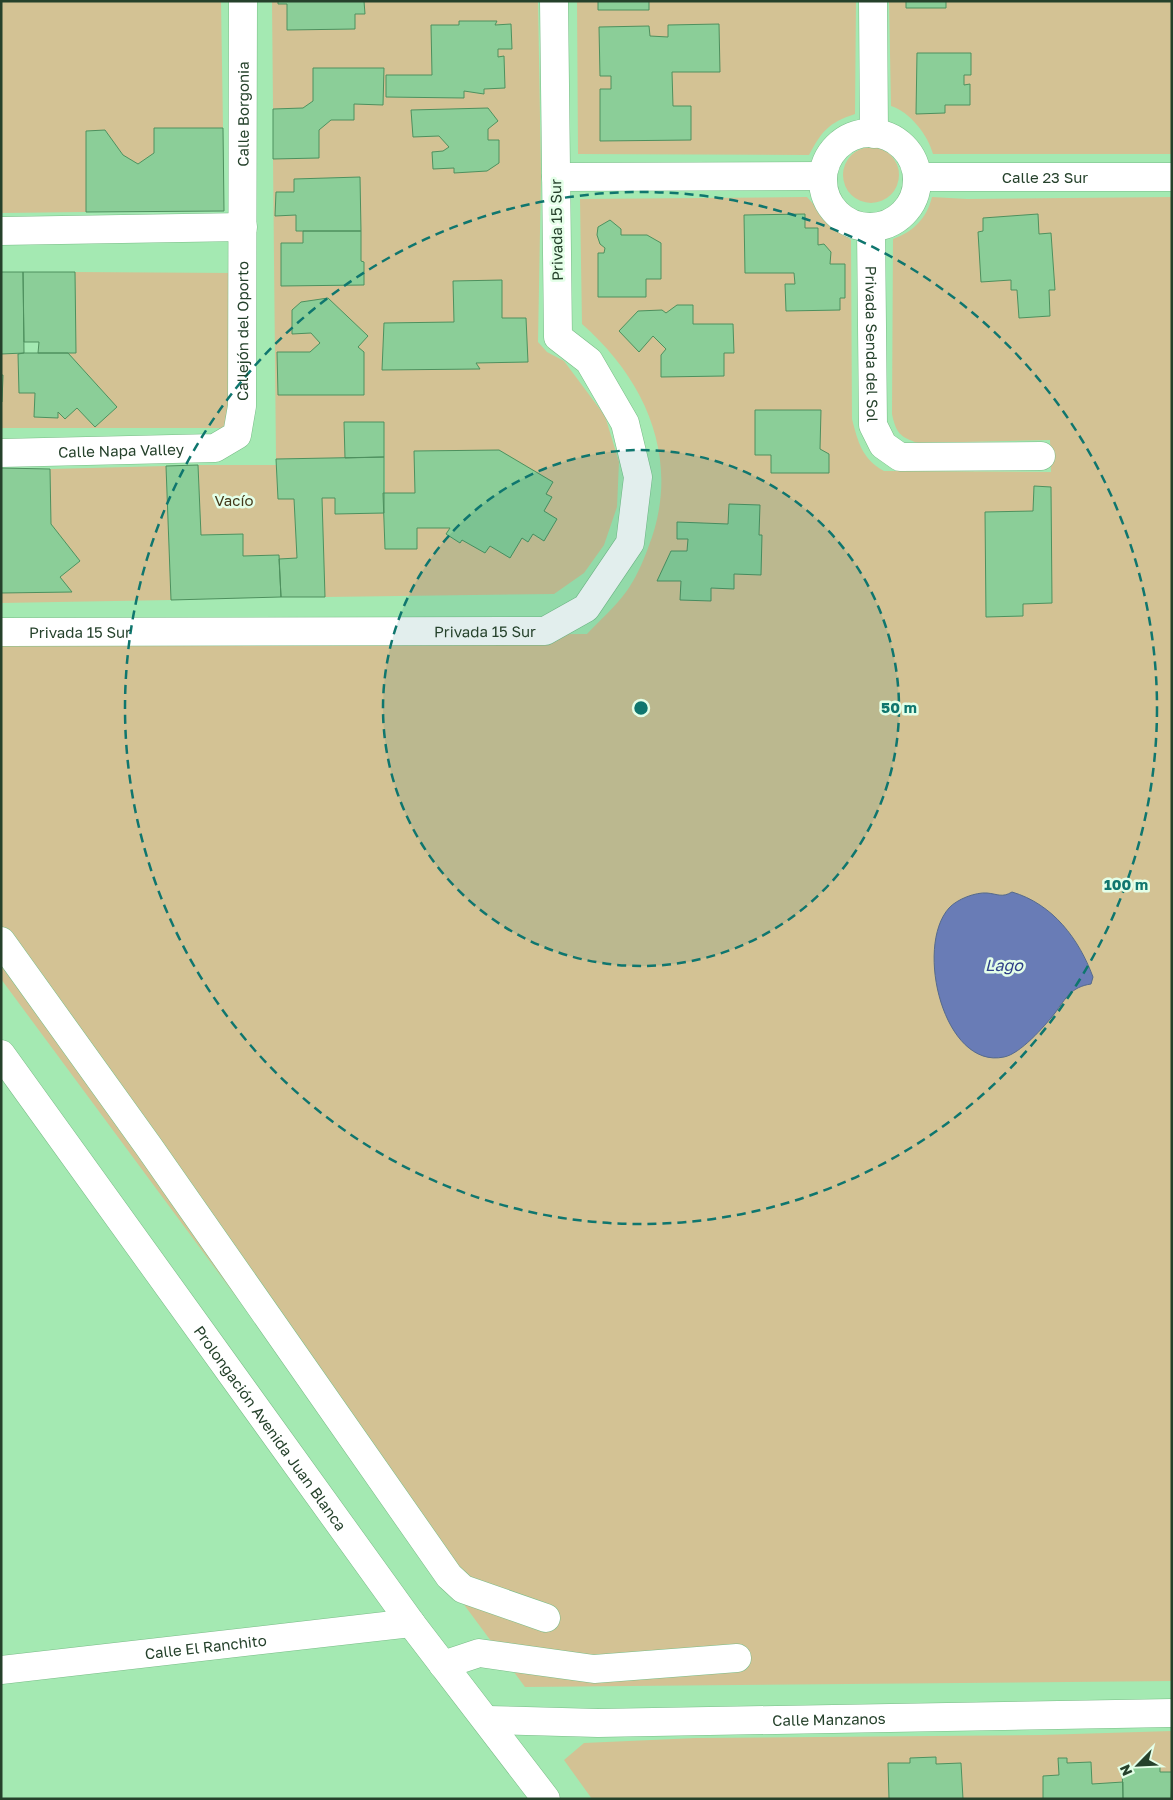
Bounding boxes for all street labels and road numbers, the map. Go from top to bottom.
street label: Calle Borgonia [234,61,252,167]
street label: Calle 23 Sur [1002,168,1088,186]
street label: Privada 15 Sur [546,179,566,281]
street label: Callejón del Oporto [233,261,251,401]
street label: Privada Senda del Sol [862,266,882,423]
street label: Calle Napa Valley [58,440,185,461]
street label: Privada 15 Sur [434,622,536,640]
street label: Privada 15 Sur [29,623,131,641]
street label: Prolongación Avenida Juan Blanca [191,1322,350,1534]
street label: Calle El Ranchito [144,1631,268,1662]
street label: Calle Manzanos [772,1709,886,1729]

